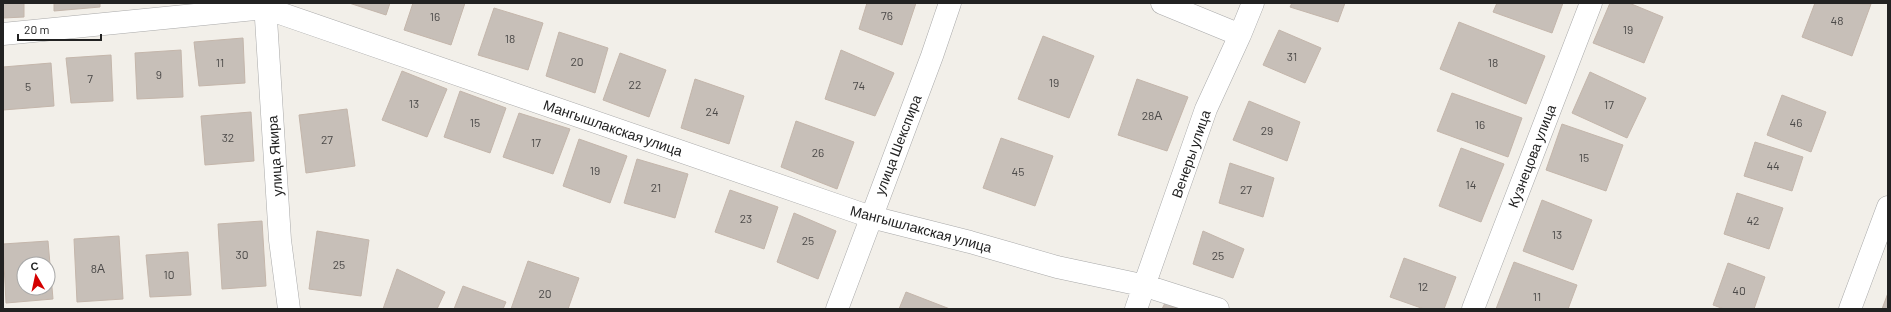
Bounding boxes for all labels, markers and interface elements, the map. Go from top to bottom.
house number: 76 [881,8,893,22]
house number: 16 [430,9,440,23]
house number: 48 [1831,13,1843,27]
scale bar [18,16,101,42]
text: 20 m [24,22,50,36]
house number: 19 [1623,22,1633,36]
house number: 18 [505,31,515,45]
house number: 31 [1287,49,1297,63]
house number: 20 [570,54,584,68]
house number: 11 [216,55,224,69]
house number: 18 [1488,55,1498,69]
house number: 9 [156,67,162,81]
house number: 7 [87,71,93,85]
house number: 19 [1049,75,1059,89]
house number: 22 [629,77,641,91]
house number: 74 [853,78,865,92]
house number: 5 [25,79,31,93]
street label: улица Шекспира [871,92,925,197]
house number: 13 [409,96,419,110]
street label: Мангышлакская улица [541,96,685,159]
house number: 17 [1604,97,1614,111]
street label: Кузнецова улица [1504,102,1559,210]
house number: 24 [705,104,719,118]
street label: Венеры улица [1168,107,1214,200]
house number: 28А [1142,108,1162,122]
street label: улица Якира [263,115,286,197]
house number: 15 [470,115,480,129]
house number: 46 [1790,115,1802,129]
house number: 16 [1475,117,1485,131]
house number: 29 [1261,123,1273,137]
house number: 32 [222,130,234,144]
house number: 27 [321,132,333,146]
house number: 17 [531,135,541,149]
house number: 26 [812,145,824,159]
house number: 15 [1579,150,1589,164]
house number: 44 [1766,158,1780,172]
house number: 19 [590,163,600,177]
house number: 45 [1012,164,1024,178]
house number: 14 [1466,177,1476,191]
house number: 21 [651,180,661,194]
house number: 27 [1240,182,1252,196]
street label: Мангышлакская улица [848,201,994,256]
house number: 23 [740,211,752,225]
house number: 42 [1746,213,1760,227]
house number: 13 [1552,227,1562,241]
house number: 25 [802,233,814,247]
house number: 30 [236,247,248,261]
house number: 25 [1212,248,1224,262]
north arrow [16,256,56,296]
house number: 25 [333,257,345,271]
text: С [29,259,39,273]
house number: 8А [91,261,105,275]
house number: 10 [164,267,174,281]
house number: 12 [1418,279,1428,293]
house number: 40 [1732,283,1746,297]
house number: 20 [538,286,552,300]
house number: 11 [1533,289,1541,303]

